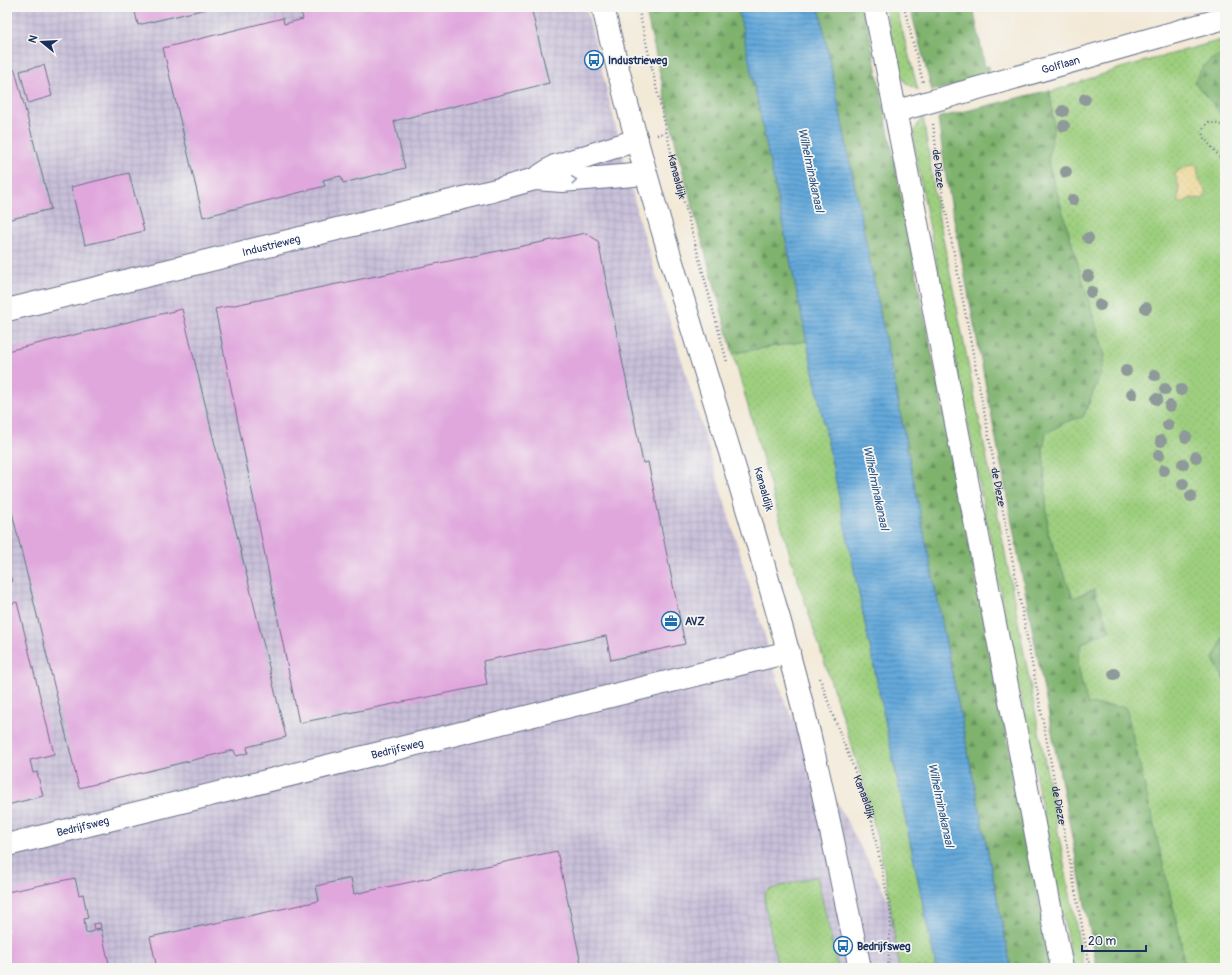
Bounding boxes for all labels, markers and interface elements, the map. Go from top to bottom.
north arrow [22,22,62,62]
text: N [26,33,40,45]
bus stop icon: Industrieweg [583,49,605,71]
place label: Industrieweg [608,54,668,67]
street label: Golflaan [1040,54,1081,77]
water label: Wilhelminakanaal [794,127,827,215]
street label: de Dieze [929,149,947,190]
street label: Kanaaldijk [665,153,689,201]
one-way arrow [571,176,577,185]
street label: Industrieweg [241,232,302,259]
water label: Wilhelminakanaal [859,445,892,533]
street label: Kanaaldijk [751,466,776,513]
street label: de Dieze [988,467,1008,508]
office icon: AVZ [660,610,682,632]
place label: AVZ [685,615,705,628]
street label: Bedrijfsweg [370,736,425,762]
water label: Wilhelminakanaal [924,762,957,850]
street label: Kanaaldijk [850,773,877,820]
street label: de Dieze [1049,785,1069,826]
street label: Bedrijfsweg [55,814,111,840]
scale bar [1082,927,1146,953]
text: 20 m [1088,934,1117,949]
bus stop icon: Bedrijfsweg [832,935,854,957]
place label: Bedrijfsweg [857,940,911,953]

